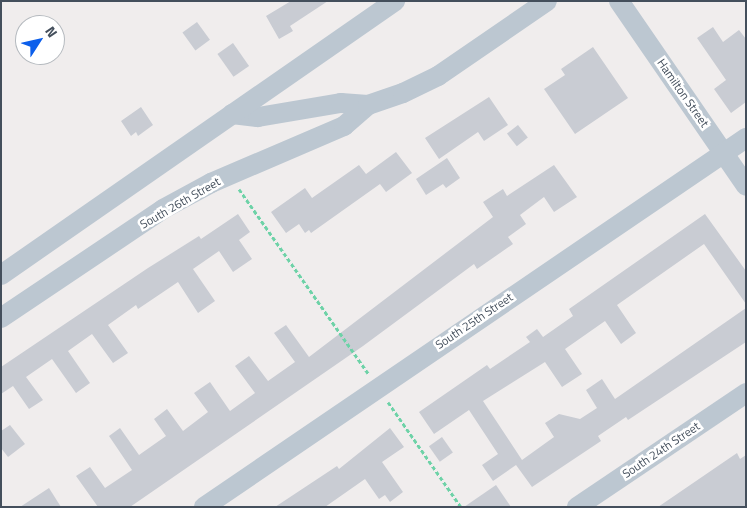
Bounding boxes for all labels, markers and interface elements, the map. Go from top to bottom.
north arrow [15,15,65,65]
text: N [40,22,63,42]
street label: Hamilton Street [654,56,712,130]
street label: South 26th Street [137,174,223,232]
street label: South 25th Street [433,290,515,352]
street label: South 24th Street [620,419,702,481]

